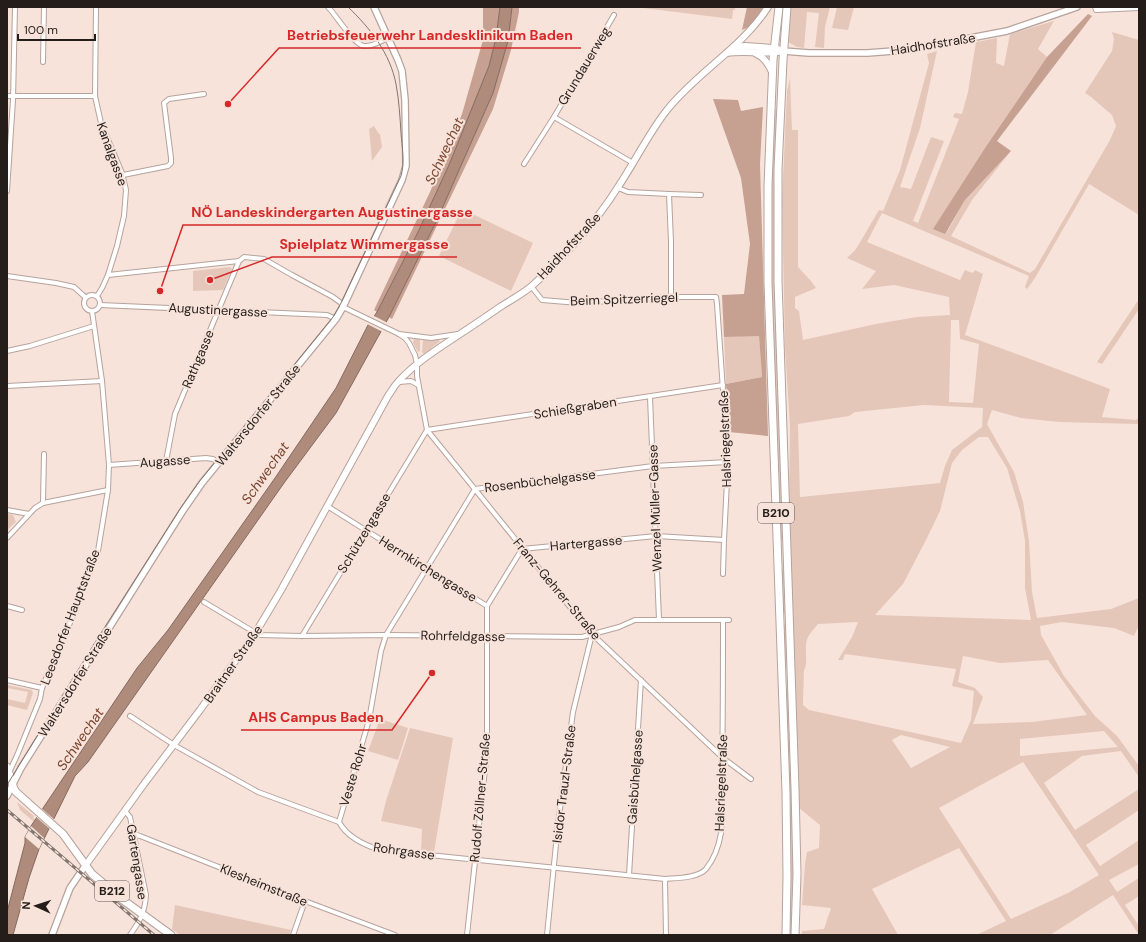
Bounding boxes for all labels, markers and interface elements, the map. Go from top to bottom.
scale bar [18,16,95,42]
text: 100 m [24,22,58,38]
callout: Betriebsfeuerwehr Landesklinikum Baden [279,22,581,48]
street label: Grundauerweg [554,24,614,108]
text: Betriebsfeuerwehr Landesklinikum Baden [287,26,573,44]
street label: Haidhofstraße [889,29,977,59]
water label: Schwechat [421,114,468,187]
street label: Kanalgasse [93,120,131,188]
callout: NÖ Landeskindergarten Augustinergasse [183,199,481,225]
text: NÖ Landeskindergarten Augustinergasse [191,203,473,221]
street label: Haidhofstraße [534,209,604,283]
callout: Spielplatz Wimmergasse [272,231,457,257]
text: Spielplatz Wimmergasse [279,235,449,253]
street label: Beim Spitzerriegel [570,289,678,309]
street label: Augustinergasse [168,299,268,321]
street label: Rathgasse [178,327,218,391]
street label: Waltersdorfer Straße [212,361,304,469]
street label: Halsriegelstraße [715,390,735,488]
street label: Schießgraben [532,393,618,423]
water label: Schwechat [237,438,293,508]
street label: Wenzel Müller-Gasse [644,444,666,572]
street label: Augasse [139,451,191,471]
street label: Rosenbüchelgasse [483,466,597,496]
street label: Schützengasse [333,490,395,576]
road number: B210 [758,503,794,523]
street label: Hartergasse [549,531,623,555]
street label: Herrnkirchengasse [376,532,480,606]
street label: Franz-Gehrer-Straße [509,534,605,644]
street label: Leesdorfer Hauptstraße [36,547,104,687]
street label: Braitner Straße [200,622,266,706]
street label: Waltersdorfer Straße [34,624,116,740]
street label: Rohrfeldgasse [421,627,505,645]
water label: Schwechat [52,704,108,774]
callout: AHS Campus Baden [241,704,392,730]
text: AHS Campus Baden [248,708,384,726]
street label: Isidor Trauzl-Straße [548,724,580,844]
street label: Gaisbühelgasse [623,729,647,825]
street label: Rudolf Zöllner-Straße [466,733,494,863]
street label: Halsriegelstraße [711,734,731,832]
street label: Veste Rohr [335,741,371,808]
street label: Gartengasse [123,823,151,901]
street label: Rohrgasse [372,838,436,864]
street label: Klesheimstraße [218,860,310,910]
road number: B212 [95,881,129,901]
north arrow [16,886,56,926]
text: N [19,901,33,910]

